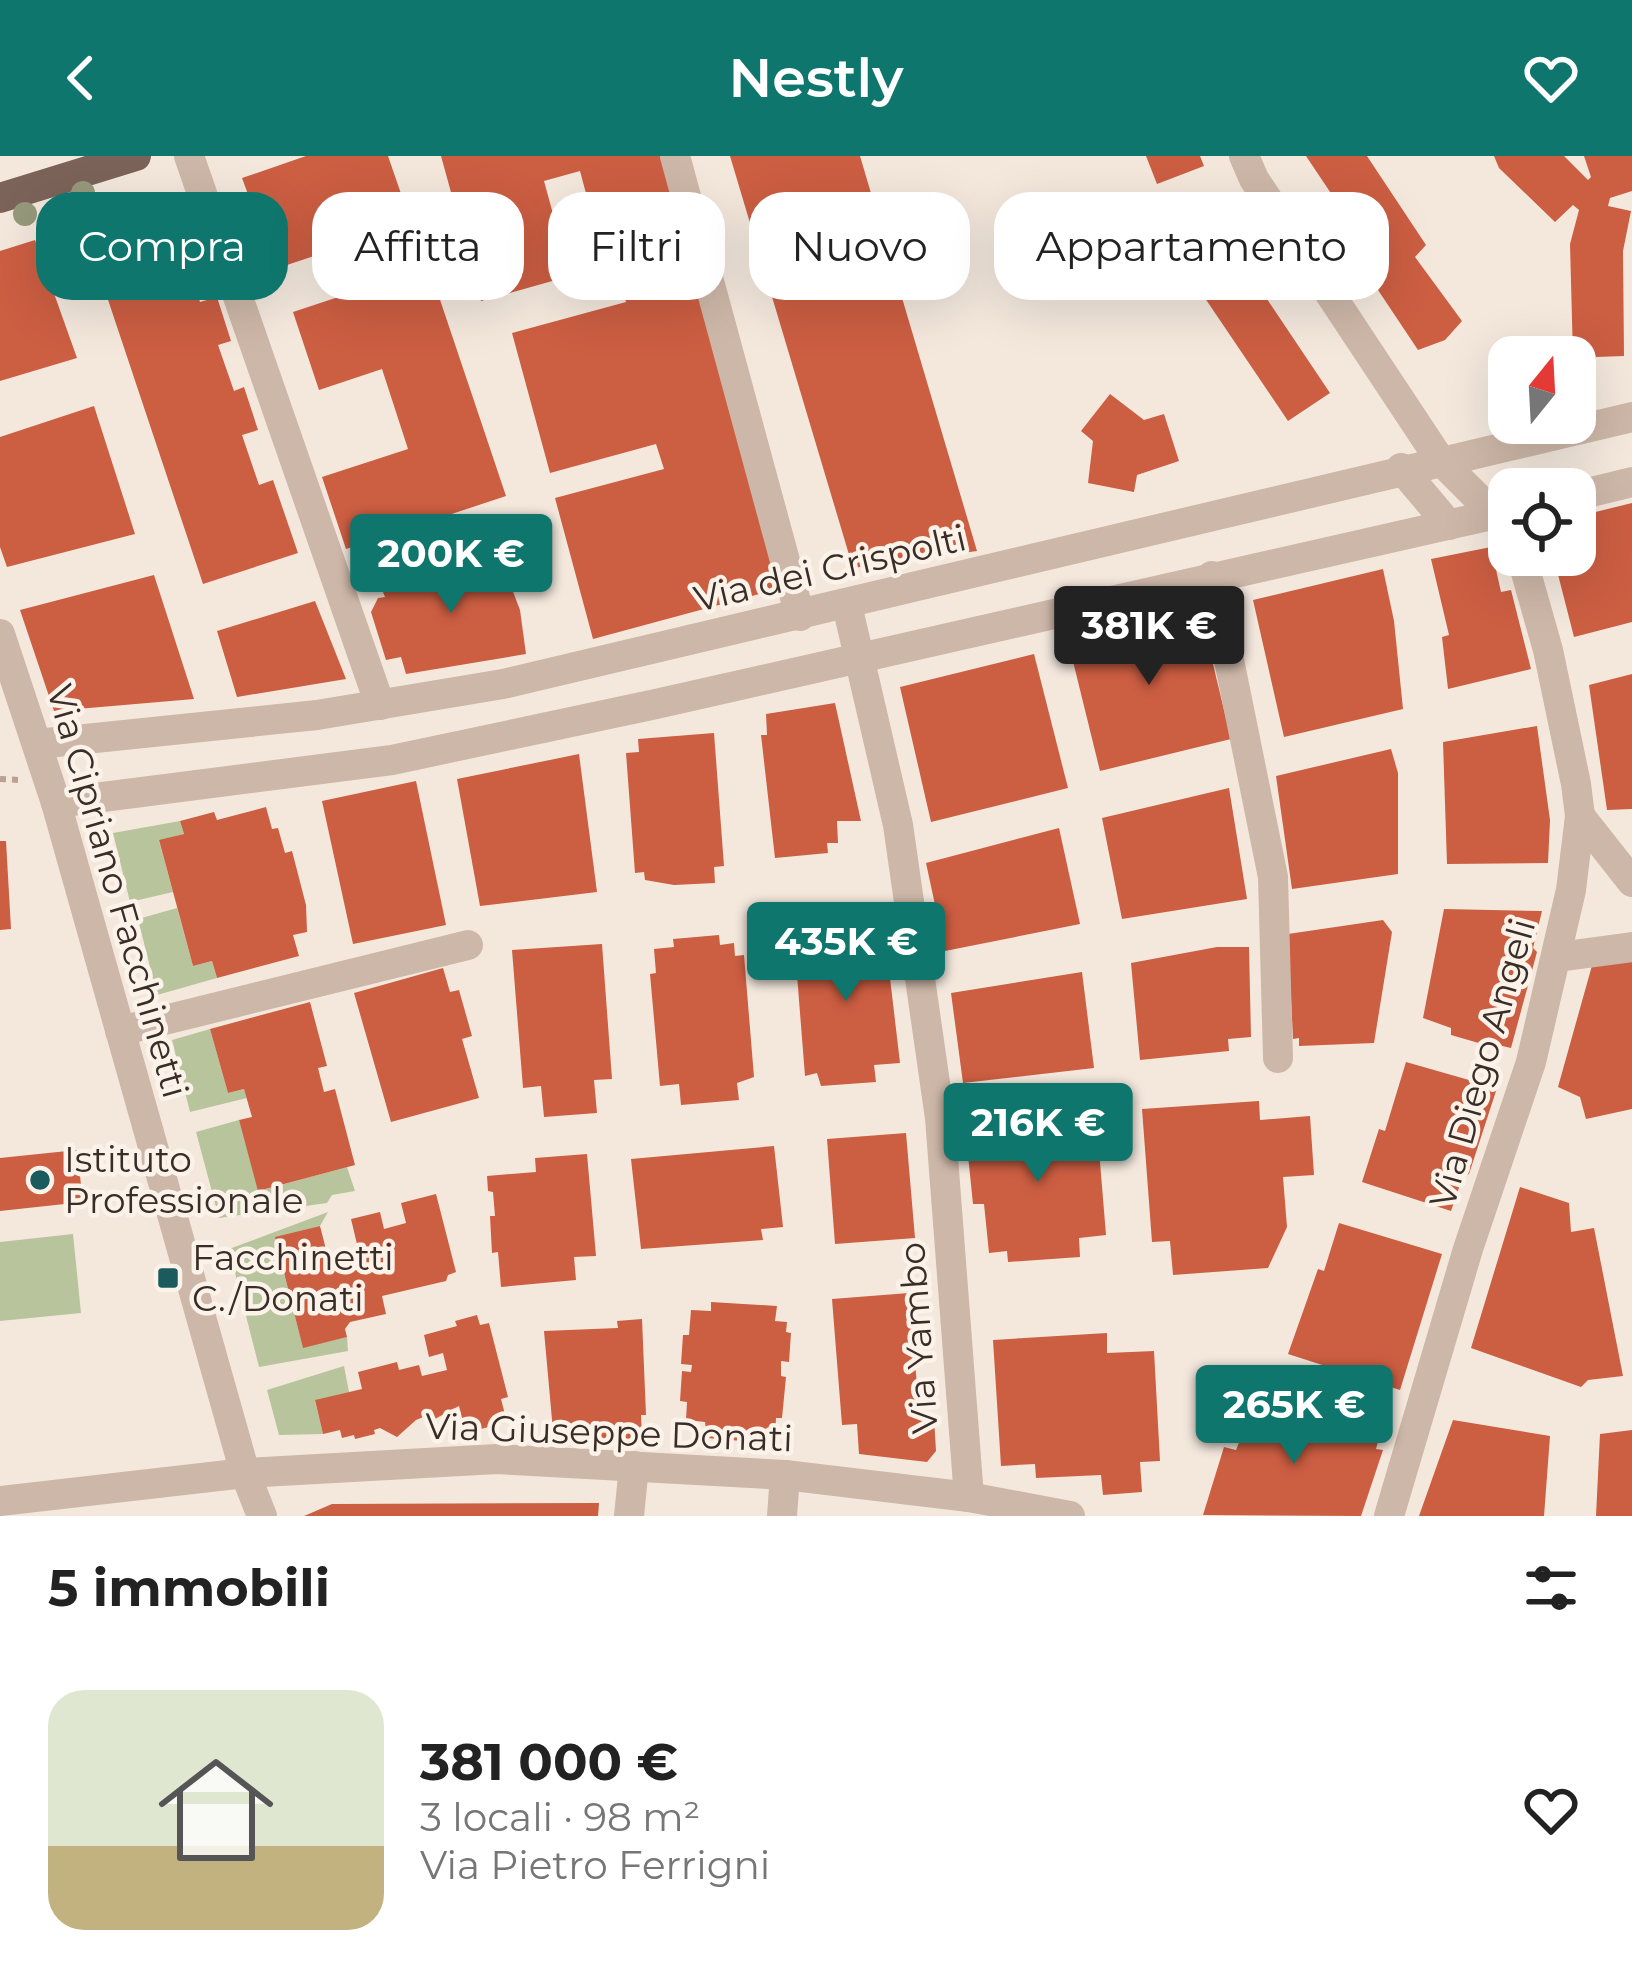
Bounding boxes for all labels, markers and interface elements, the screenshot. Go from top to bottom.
icon: back [48,45,114,111]
text: Nestly [729,45,903,111]
icon: heart [1518,45,1584,111]
chip: Compra [36,192,288,300]
chip: Affitta [312,192,524,300]
chip: Filtri [548,192,725,300]
chip: Nuovo [749,192,970,300]
chip: Appartamento [994,192,1389,300]
north arrow [1488,336,1596,444]
map controls [1488,336,1596,576]
button: locate [1488,468,1596,576]
pin: 200K € [353,514,549,616]
street label: Via dei Crispolti [690,515,970,621]
text: 200K € [377,529,525,577]
pin: 381K € [1051,586,1247,688]
text: 381K € [1081,601,1217,649]
street label: Via Cipriano Facchinetti [38,679,198,1103]
pin: 435K € [748,902,944,1004]
street label: Via Diego Angeli [1420,913,1544,1213]
text: 435K € [774,917,918,965]
pin: 216K € [940,1083,1136,1185]
text: 216K € [971,1098,1105,1146]
place label: Istituto Professionale [64,1137,304,1222]
marker: Istituto Professionale [27,1167,53,1193]
place label: Facchinetti C./Donati [192,1235,394,1320]
street label: Via Yambo [889,1241,947,1435]
marker: Facchinetti C./Donati [155,1265,181,1291]
pin: 265K € [1196,1365,1392,1467]
text: 265K € [1223,1380,1365,1428]
street label: Via Giuseppe Donati [424,1404,794,1460]
icon: filters [1518,1555,1584,1621]
text: 5 immobili [48,1557,330,1619]
text: 381 000 € [420,1731,678,1793]
icon: home [144,1738,288,1882]
icon: heart [1518,1777,1584,1843]
text: 3 locali · 98 m² [420,1793,700,1841]
text: Via Pietro Ferrigni [420,1841,770,1889]

